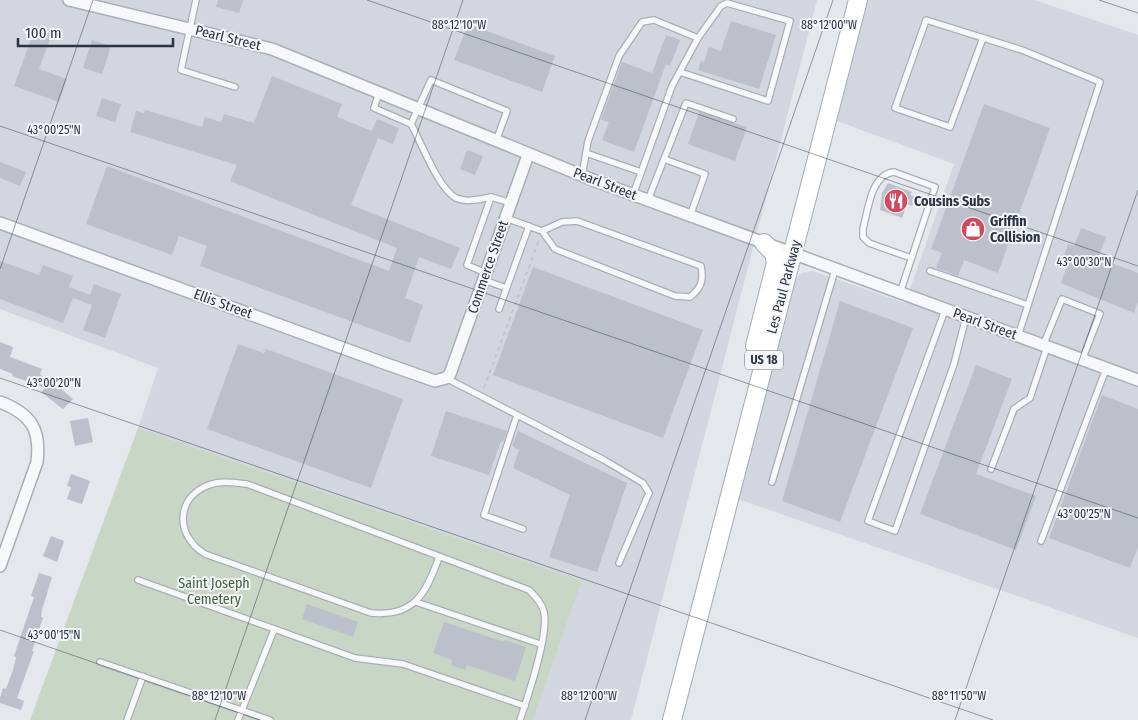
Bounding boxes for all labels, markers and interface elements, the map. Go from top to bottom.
scale bar [18,15,172,47]
text: 88°12'10"W [432,18,486,32]
text: 88°12'00"W [801,18,857,32]
street label: Pearl Street [194,22,263,54]
text: 100 m [25,24,62,42]
text: 43°00'25"N [27,123,81,137]
street label: Pearl Street [571,164,640,204]
restaurant icon: Cousins Subs [883,188,909,214]
place label: Cousins Subs [914,193,990,210]
place label: Griffin Collision [990,213,1040,246]
shop icon: Griffin Collision [960,216,986,242]
street label: Commerce Street [464,218,512,316]
street label: Les Paul Parkway [763,237,805,336]
text: 43°00'30"N [1057,255,1111,269]
street label: Ellis Street [191,286,255,323]
street label: Pearl Street [951,305,1020,344]
road number: US 18 [745,350,783,370]
text: 43°00'20"N [27,376,81,390]
text: 43°00'25"N [1057,507,1111,521]
park label: Saint Joseph Cemetery [178,575,250,608]
text: 43°00'15"N [27,628,81,642]
text: 88°12'10"W [192,689,246,703]
text: 88°12'00"W [561,689,617,703]
text: 88°11'50"W [932,689,986,703]

